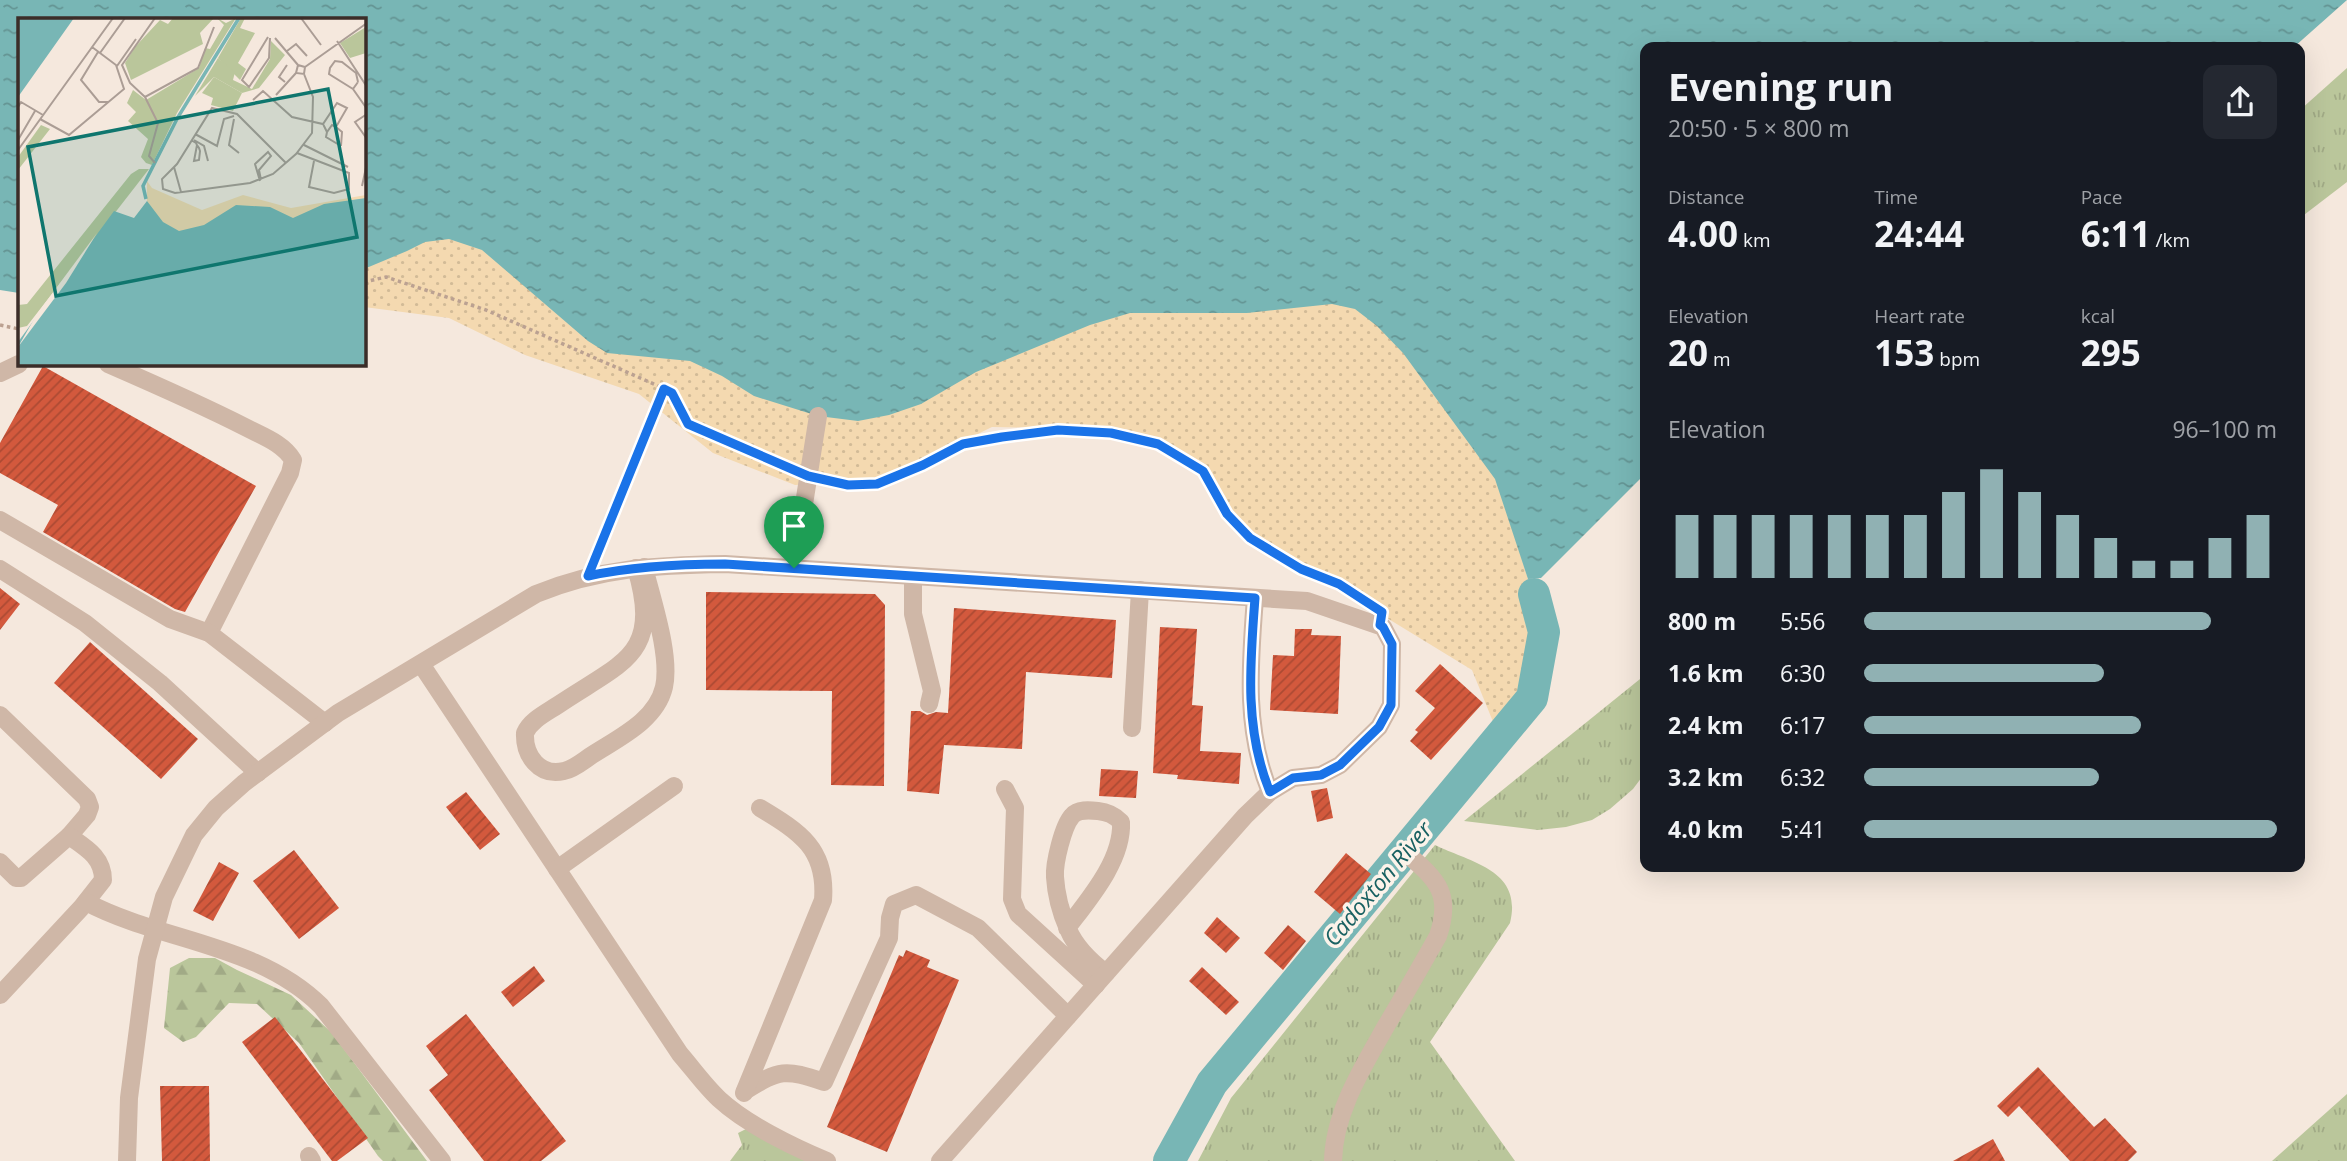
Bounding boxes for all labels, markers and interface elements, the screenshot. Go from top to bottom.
inset map [18,18,366,366]
text: Evening run [1668,60,1893,112]
button: share [2203,65,2277,139]
text: 20:50 · 5 × 800 m [1668,112,1850,144]
text: Distance [1668,184,1744,210]
text: Time [1874,184,1918,210]
text: Pace [2081,184,2122,210]
text: 4.00 [1668,210,1738,257]
text: 24:44 [1874,210,1964,257]
text: 6:11 [2081,210,2151,257]
text: km [1738,227,1771,253]
text: /km [2151,227,2190,253]
text: Elevation [1668,303,1749,329]
text: Heart rate [1874,303,1965,329]
text: kcal [2081,303,2115,329]
text: 20 [1668,329,1708,376]
text: 153 [1874,329,1934,376]
text: 295 [2081,329,2141,376]
text: m [1708,346,1731,372]
text: bpm [1934,346,1980,372]
text: Elevation [1668,413,1766,445]
text: 96–100 m [2172,413,2277,445]
pin [764,496,824,568]
icon: arrive [775,507,813,545]
text: 800 m [1668,605,1736,637]
text: 5:56 [1780,605,1826,637]
text: 1.6 km [1668,657,1744,689]
text: 6:30 [1780,657,1826,689]
text: 2.4 km [1668,709,1744,741]
text: 6:17 [1780,709,1826,741]
text: 3.2 km [1668,761,1744,793]
text: 6:32 [1780,761,1826,793]
text: 4.0 km [1668,813,1744,845]
text: 5:41 [1780,813,1826,845]
water label: Cadoxton River [1316,814,1439,952]

